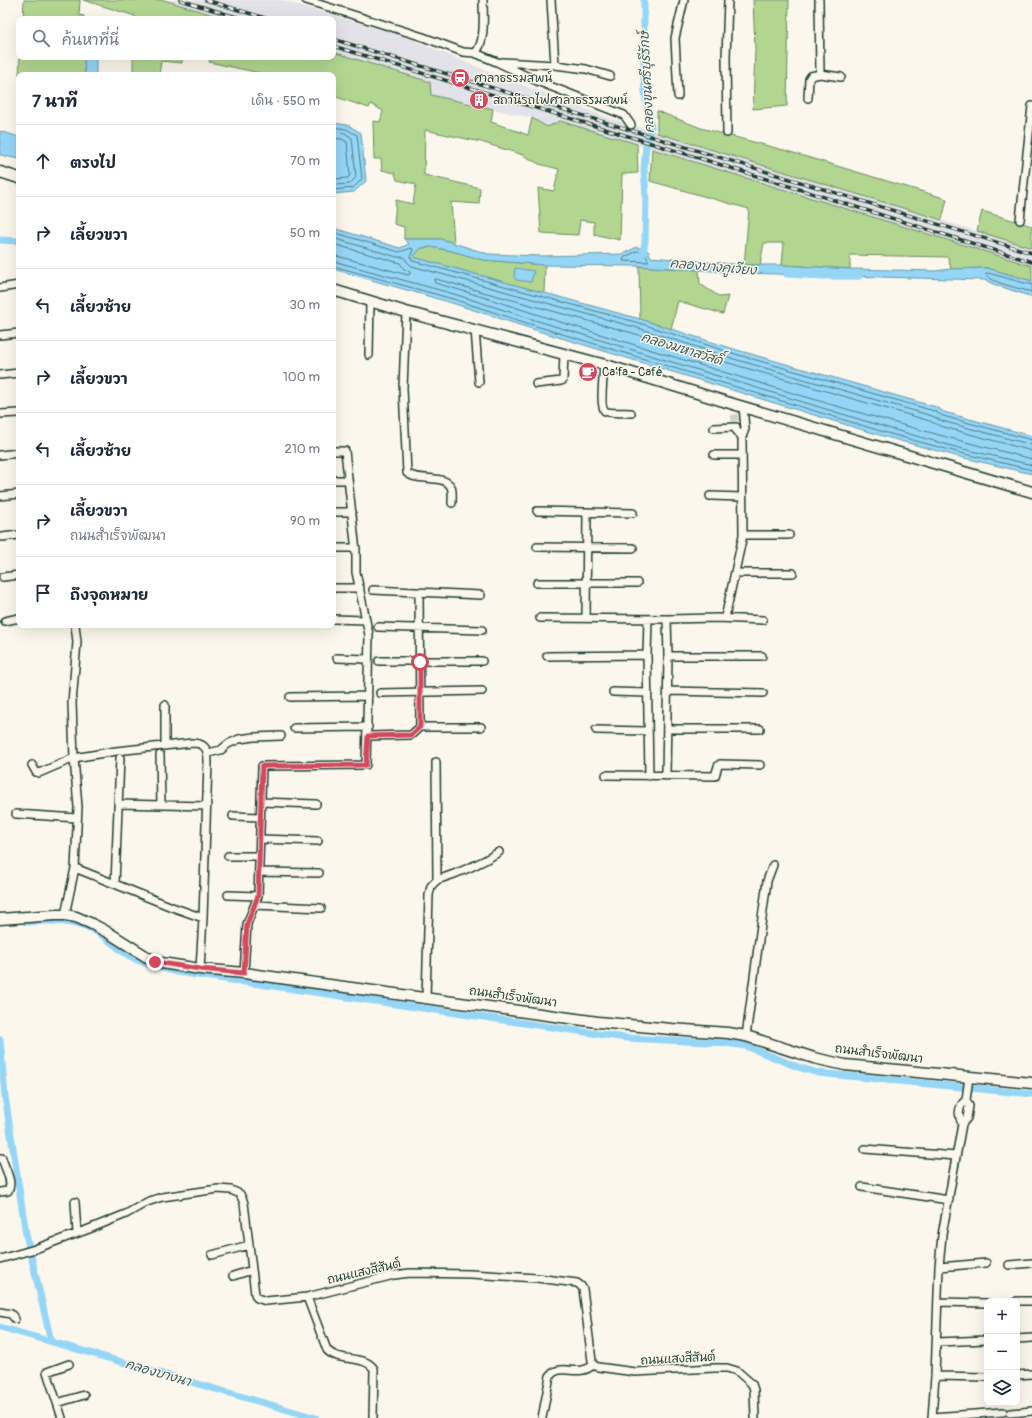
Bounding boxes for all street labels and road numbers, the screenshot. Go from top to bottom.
street label: ถนนสำเร็จพัฒนา [468,982,558,1011]
street label: ถนนสำเร็จพัฒนา [834,1040,924,1067]
street label: ถนนแสงสีสันต์ [325,1255,402,1288]
street label: ถนนแสงสีสันต์ [640,1349,716,1368]

